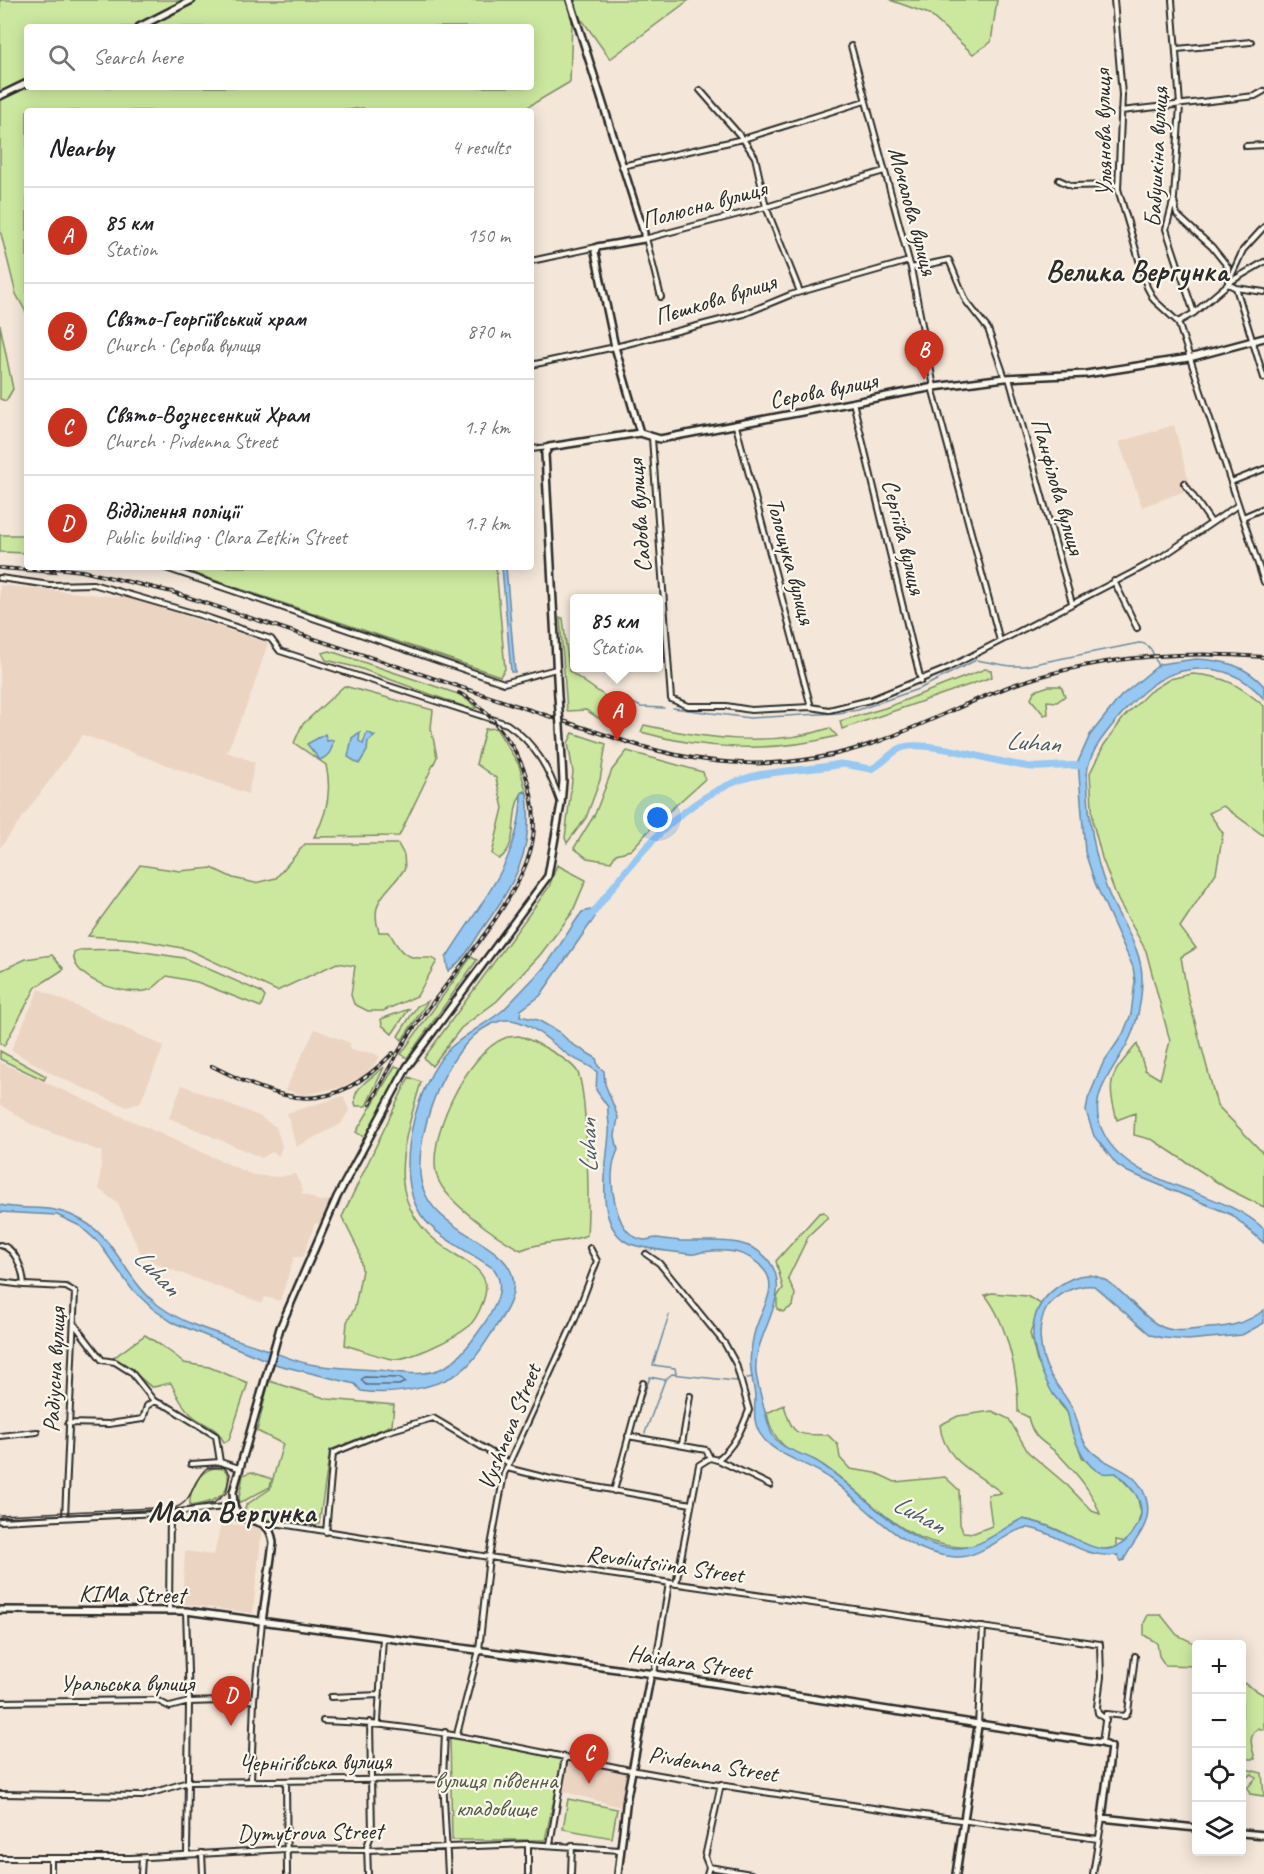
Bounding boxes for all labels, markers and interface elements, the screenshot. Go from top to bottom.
search box [24,24,534,90]
icon: search [45,41,78,74]
text: Search here [93,43,183,71]
street label: Ульянова вулиця [1087,67,1119,197]
street label: Бабушкіна вулиця [1137,85,1175,228]
text: Nearby [48,131,113,164]
text: 4 results [451,135,510,160]
street label: Мочалова вулиця [881,144,945,280]
street label: Полюсна вулиця [638,173,771,235]
text: 85 км [105,209,152,237]
text: A [62,223,73,248]
text: 150 m [467,223,510,248]
text: Station [105,237,157,262]
district label: Велика Вергунка [1046,252,1231,291]
street label: Пєшкова вулиця [651,266,781,332]
text: Свято-Георгіївський храм [105,305,306,333]
text: B [62,319,73,344]
text: 870 m [467,319,510,344]
pin: B [904,330,944,380]
text: Church · Сєрова вулиця [105,333,259,358]
street label: Сєрова вулиця [767,365,881,415]
text: Свято-Вознесенкий Храм [105,401,309,429]
street label: Панфілова вулиця [1024,414,1092,559]
text: C [63,415,72,440]
text: 1.7 km [464,415,510,440]
text: Church · Pivdenna Street [105,429,277,454]
street label: Садова вулиця [620,457,658,574]
street label: Сергіїва вулиця [875,476,933,599]
street label: Толощука вулиця [760,494,823,629]
text: Відділення поліції [105,497,239,525]
text: D [62,511,73,536]
text: 1.7 km [464,511,510,536]
text: Public building · Clara Zetkin Street [105,525,347,550]
popup [570,594,663,672]
text: 85 км [591,607,638,635]
text: Station [591,635,642,660]
pin: A [598,692,636,741]
water label: Luhan [1005,724,1063,760]
your location [643,803,672,832]
water label: Luhan [571,1117,605,1173]
water label: Luhan [126,1241,189,1304]
street label: Радіусна вулиця [36,1305,72,1433]
street label: Vyshneva Street [470,1358,549,1494]
water label: Luhan [887,1487,953,1542]
district label: Мала Вергунка [148,1493,317,1531]
street label: Revoliutsiina Street [585,1538,747,1590]
street label: KIMa Street [79,1578,189,1610]
street label: Haidara Street [626,1637,756,1687]
map controls [1192,1640,1246,1856]
button: + [1192,1640,1246,1694]
street label: Уральська вулиця [60,1668,196,1698]
pin: D [212,1676,250,1726]
button: − [1192,1694,1246,1748]
pin: C [570,1734,608,1784]
street label: Pivdenna Street [646,1739,782,1789]
street label: Чернігівська вулиця [238,1746,393,1778]
button: locate [1192,1748,1246,1802]
park label: вулиця південна кладовище [435,1765,559,1823]
button: layers [1192,1802,1246,1856]
street label: Dymytrova Street [237,1816,386,1848]

